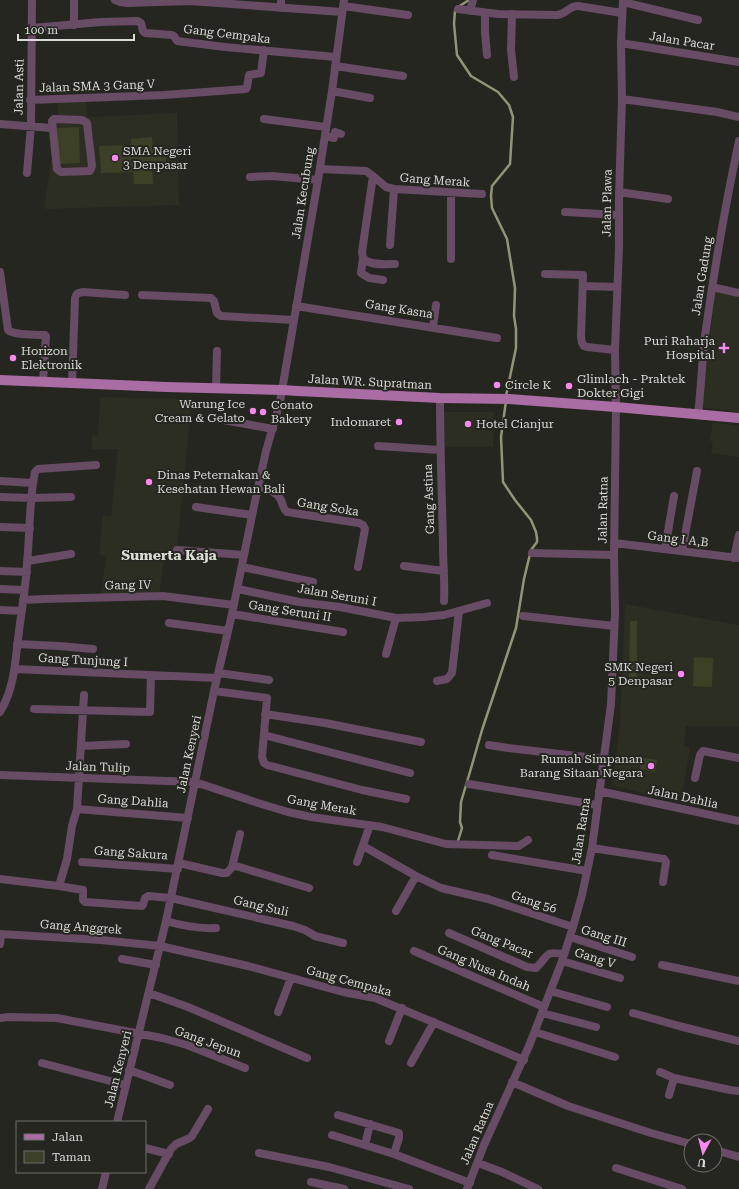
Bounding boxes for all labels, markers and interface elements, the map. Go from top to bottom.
scale bar [18,16,134,42]
street label: Gang Cempaka [183,22,272,46]
text: 100 m [24,23,58,37]
street label: Jalan Pacar [648,29,716,53]
street label: Jalan Asti [12,58,26,115]
street label: Jalan SMA 3 Gang V [39,77,156,95]
place label: SMA Negeri 3 Denpasar [123,144,191,172]
street label: Jalan Kecubung [289,146,317,240]
marker: SMA Negeri 3 Denpasar [110,153,120,163]
street label: Jalan Plawa [599,168,615,237]
street label: Gang Merak [399,171,471,189]
street label: Jalan Gadung [689,235,715,316]
street label: Gang Kasna [364,297,434,321]
place label: Puri Raharja Hospital [644,334,715,362]
marker: Puri Raharja Hospital [718,342,730,354]
place label: Horizon Elektronik [21,344,83,372]
marker: Horizon Elektronik [8,353,18,363]
street label: Jalan WR. Supratman [308,372,433,392]
place label: Glimlach - Praktek Dokter Gigi [577,372,686,400]
place label: Circle K [505,378,551,392]
marker: Circle K [492,380,502,390]
marker: Glimlach - Praktek Dokter Gigi [564,381,574,391]
place label: Warung Ice Cream & Gelato [155,397,245,425]
place label: Conato Bakery [271,398,313,426]
marker: Warung Ice Cream & Gelato [248,406,258,416]
marker: Conato Bakery [258,407,268,417]
place label: Indomaret [330,415,392,429]
marker: Indomaret [394,417,404,427]
place label: Hotel Cianjur [476,417,554,431]
marker: Hotel Cianjur [463,419,473,429]
street label: Gang Astina [421,463,437,534]
place label: Dinas Peternakan & Kesehatan Hewan Bali [157,468,286,496]
street label: Jalan Ratna [595,476,611,544]
marker: Dinas Peternakan & Kesehatan Hewan Bali [144,477,154,487]
street label: Gang Soka [296,495,360,519]
street label: Gang I A,B [647,528,709,550]
district label: Sumerta Kaja [121,547,218,563]
street label: Gang IV [105,578,152,592]
street label: Jalan Seruni I [297,581,377,609]
street label: Gang Seruni II [247,598,333,624]
street label: Gang Tunjung I [38,651,128,669]
place label: SMK Negeri 5 Denpasar [604,660,673,688]
marker: SMK Negeri 5 Denpasar [676,669,686,679]
street label: Jalan Kenyeri [174,714,204,794]
place label: Rumah Simpanan Barang Sitaan Negara [520,752,643,780]
street label: Jalan Tulip [65,759,131,775]
marker: Rumah Simpanan Barang Sitaan Negara [646,761,656,771]
street label: Jalan Dahlia [647,783,720,811]
street label: Gang Dahlia [97,792,169,810]
street label: Gang Merak [286,792,358,818]
street label: Jalan Ratna [569,796,593,865]
street label: Gang Sakura [94,843,169,863]
street label: Gang 56 [509,888,559,916]
street label: Gang Suli [232,893,290,919]
street label: Gang Anggrek [39,917,123,937]
street label: Gang III [579,922,629,950]
street label: Gang Pacar [469,923,535,961]
street label: Gang Nusa Indah [435,942,533,994]
street label: Gang V [573,945,618,971]
street label: Gang Cempaka [305,963,394,999]
street label: Gang Jepun [173,1023,243,1061]
street label: Jalan Kenyeri [102,1029,134,1109]
street label: Jalan Ratna [457,1099,497,1167]
legend [16,1121,146,1173]
text: Jalan [52,1130,83,1144]
north arrow [683,1133,723,1173]
text: Taman [52,1150,91,1164]
text: U [696,1155,707,1169]

